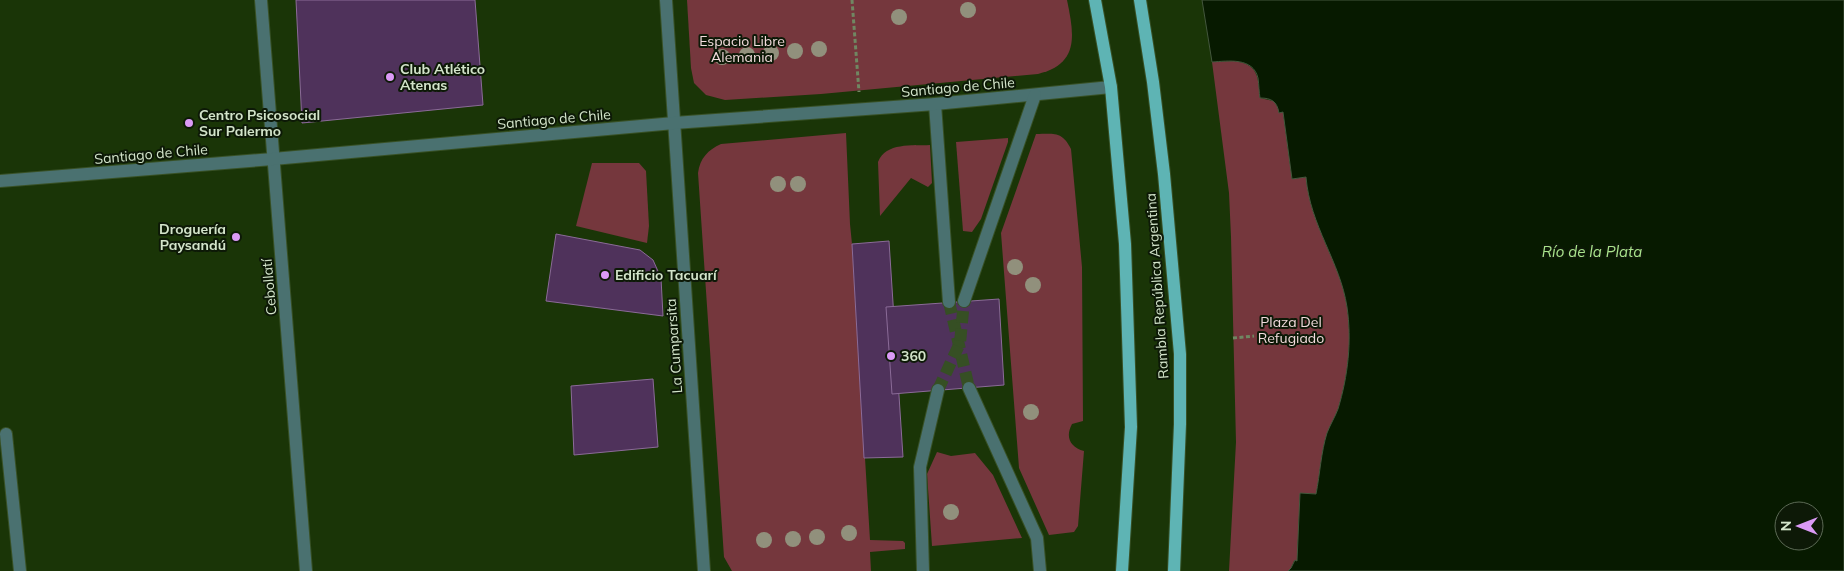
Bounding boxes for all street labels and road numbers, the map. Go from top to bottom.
street label: Santiago de Chile [901,73,1015,101]
street label: Santiago de Chile [497,105,611,133]
street label: Santiago de Chile [94,140,208,168]
street label: Rambla República Argentina [1142,193,1172,379]
street label: Cebollatí [258,257,280,316]
street label: La Cumparsita [662,298,686,394]

